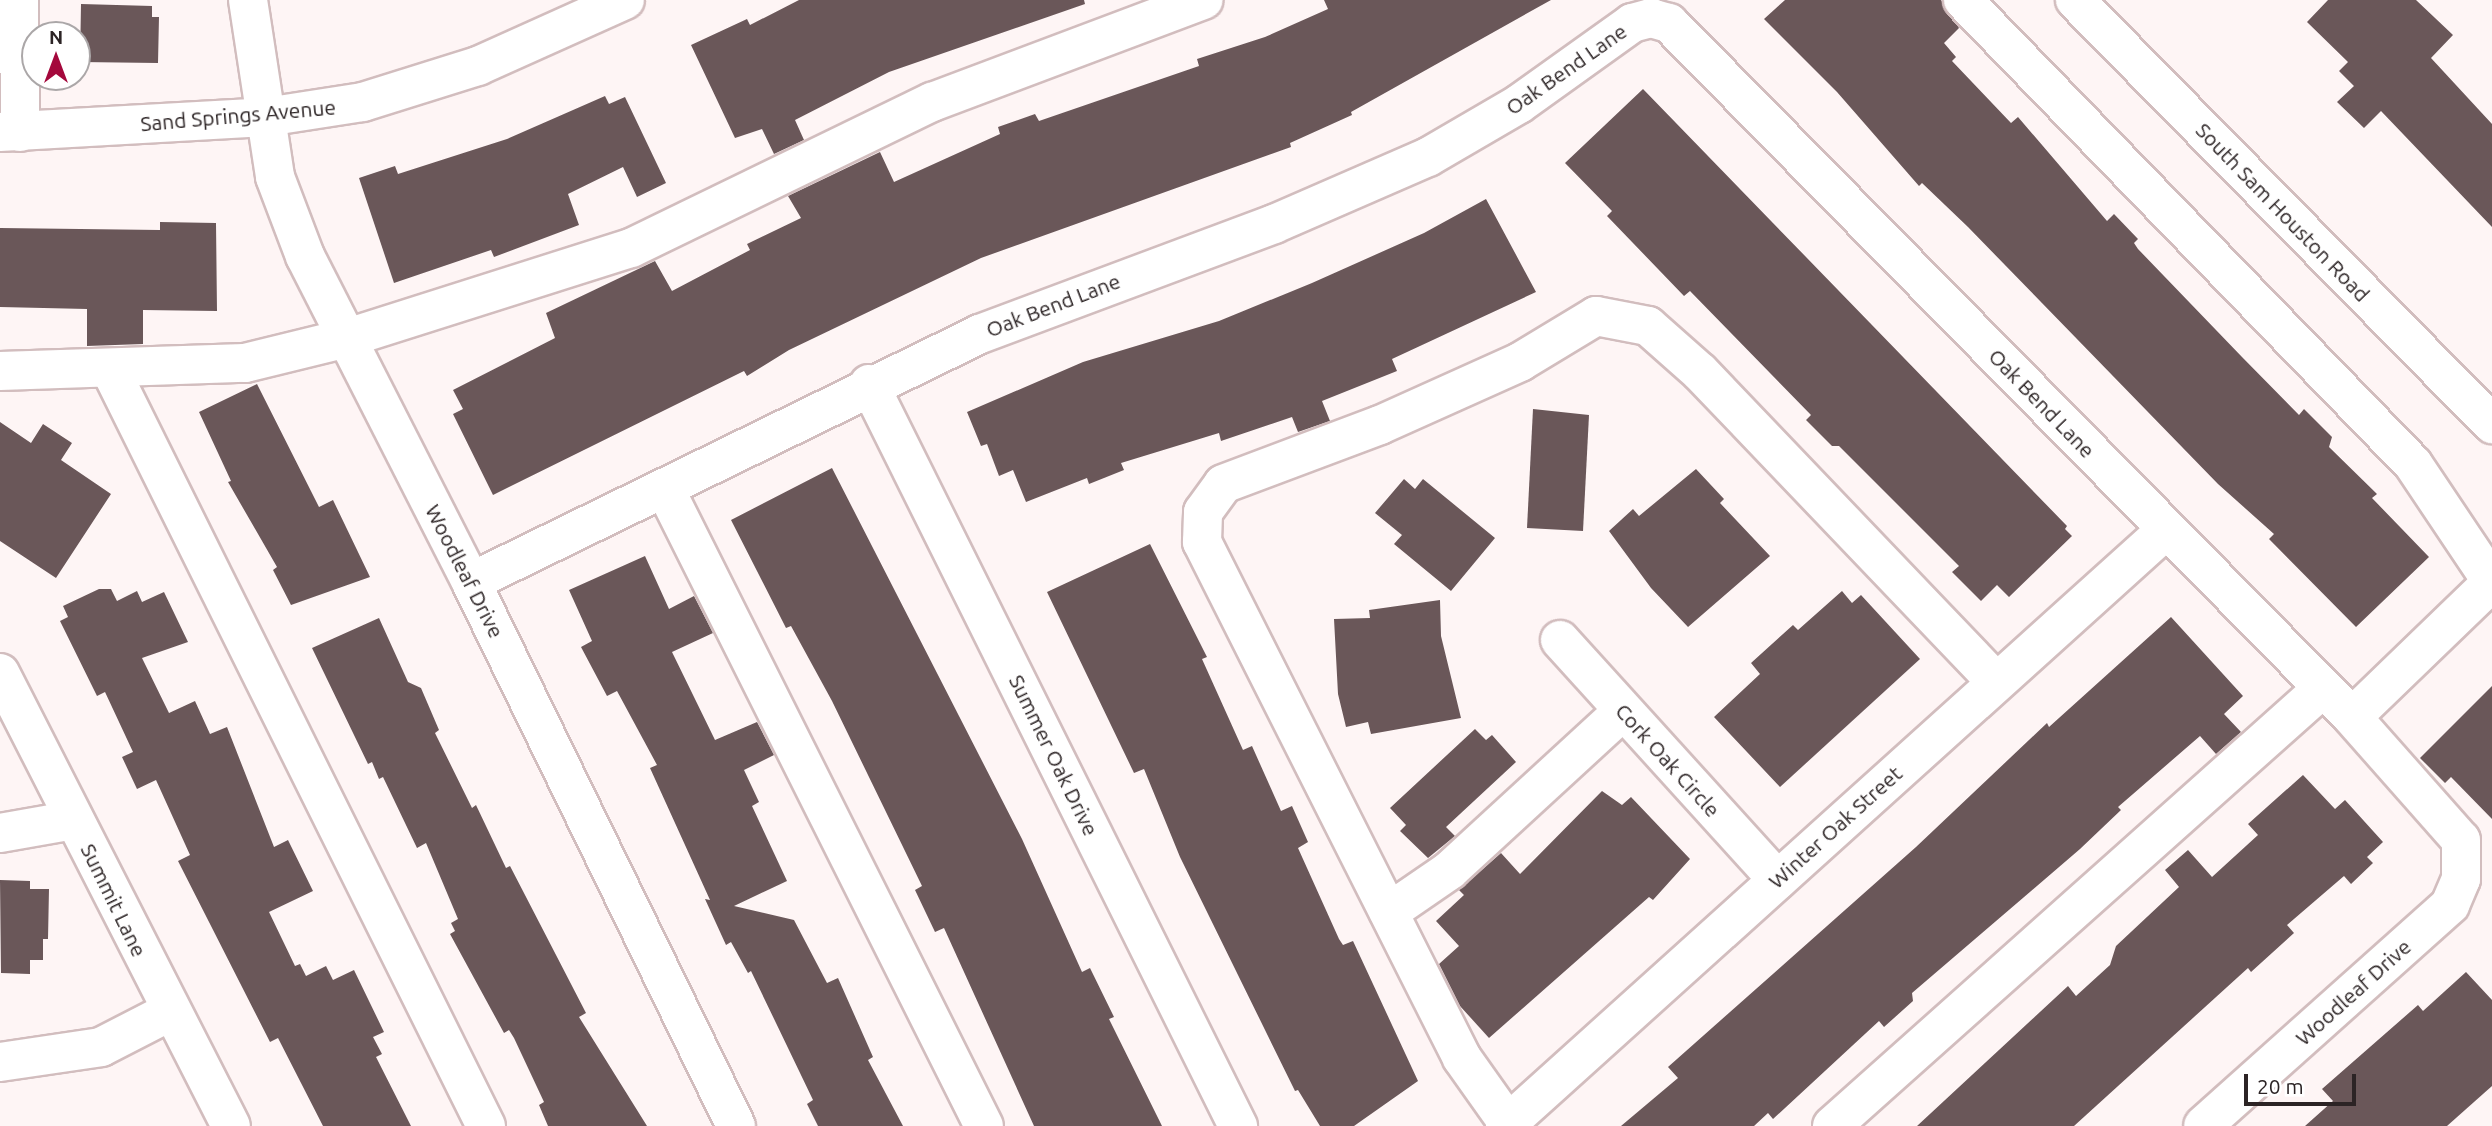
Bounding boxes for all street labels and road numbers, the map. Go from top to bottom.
street label: Oak Bend Lane [1501,18,1631,120]
street label: Sand Springs Avenue [139,94,337,136]
street label: South Sam Houston Road [2191,117,2375,307]
street label: Oak Bend Lane [982,268,1124,342]
street label: Oak Bend Lane [1984,343,2100,463]
street label: Woodleaf Drive [421,500,509,642]
street label: Summer Oak Drive [1004,670,1104,840]
street label: Cork Oak Circle [1611,698,1725,822]
street label: Winter Oak Street [1763,761,1907,893]
street label: Summit Lane [76,839,152,961]
street label: Woodleaf Drive [2290,934,2416,1050]

